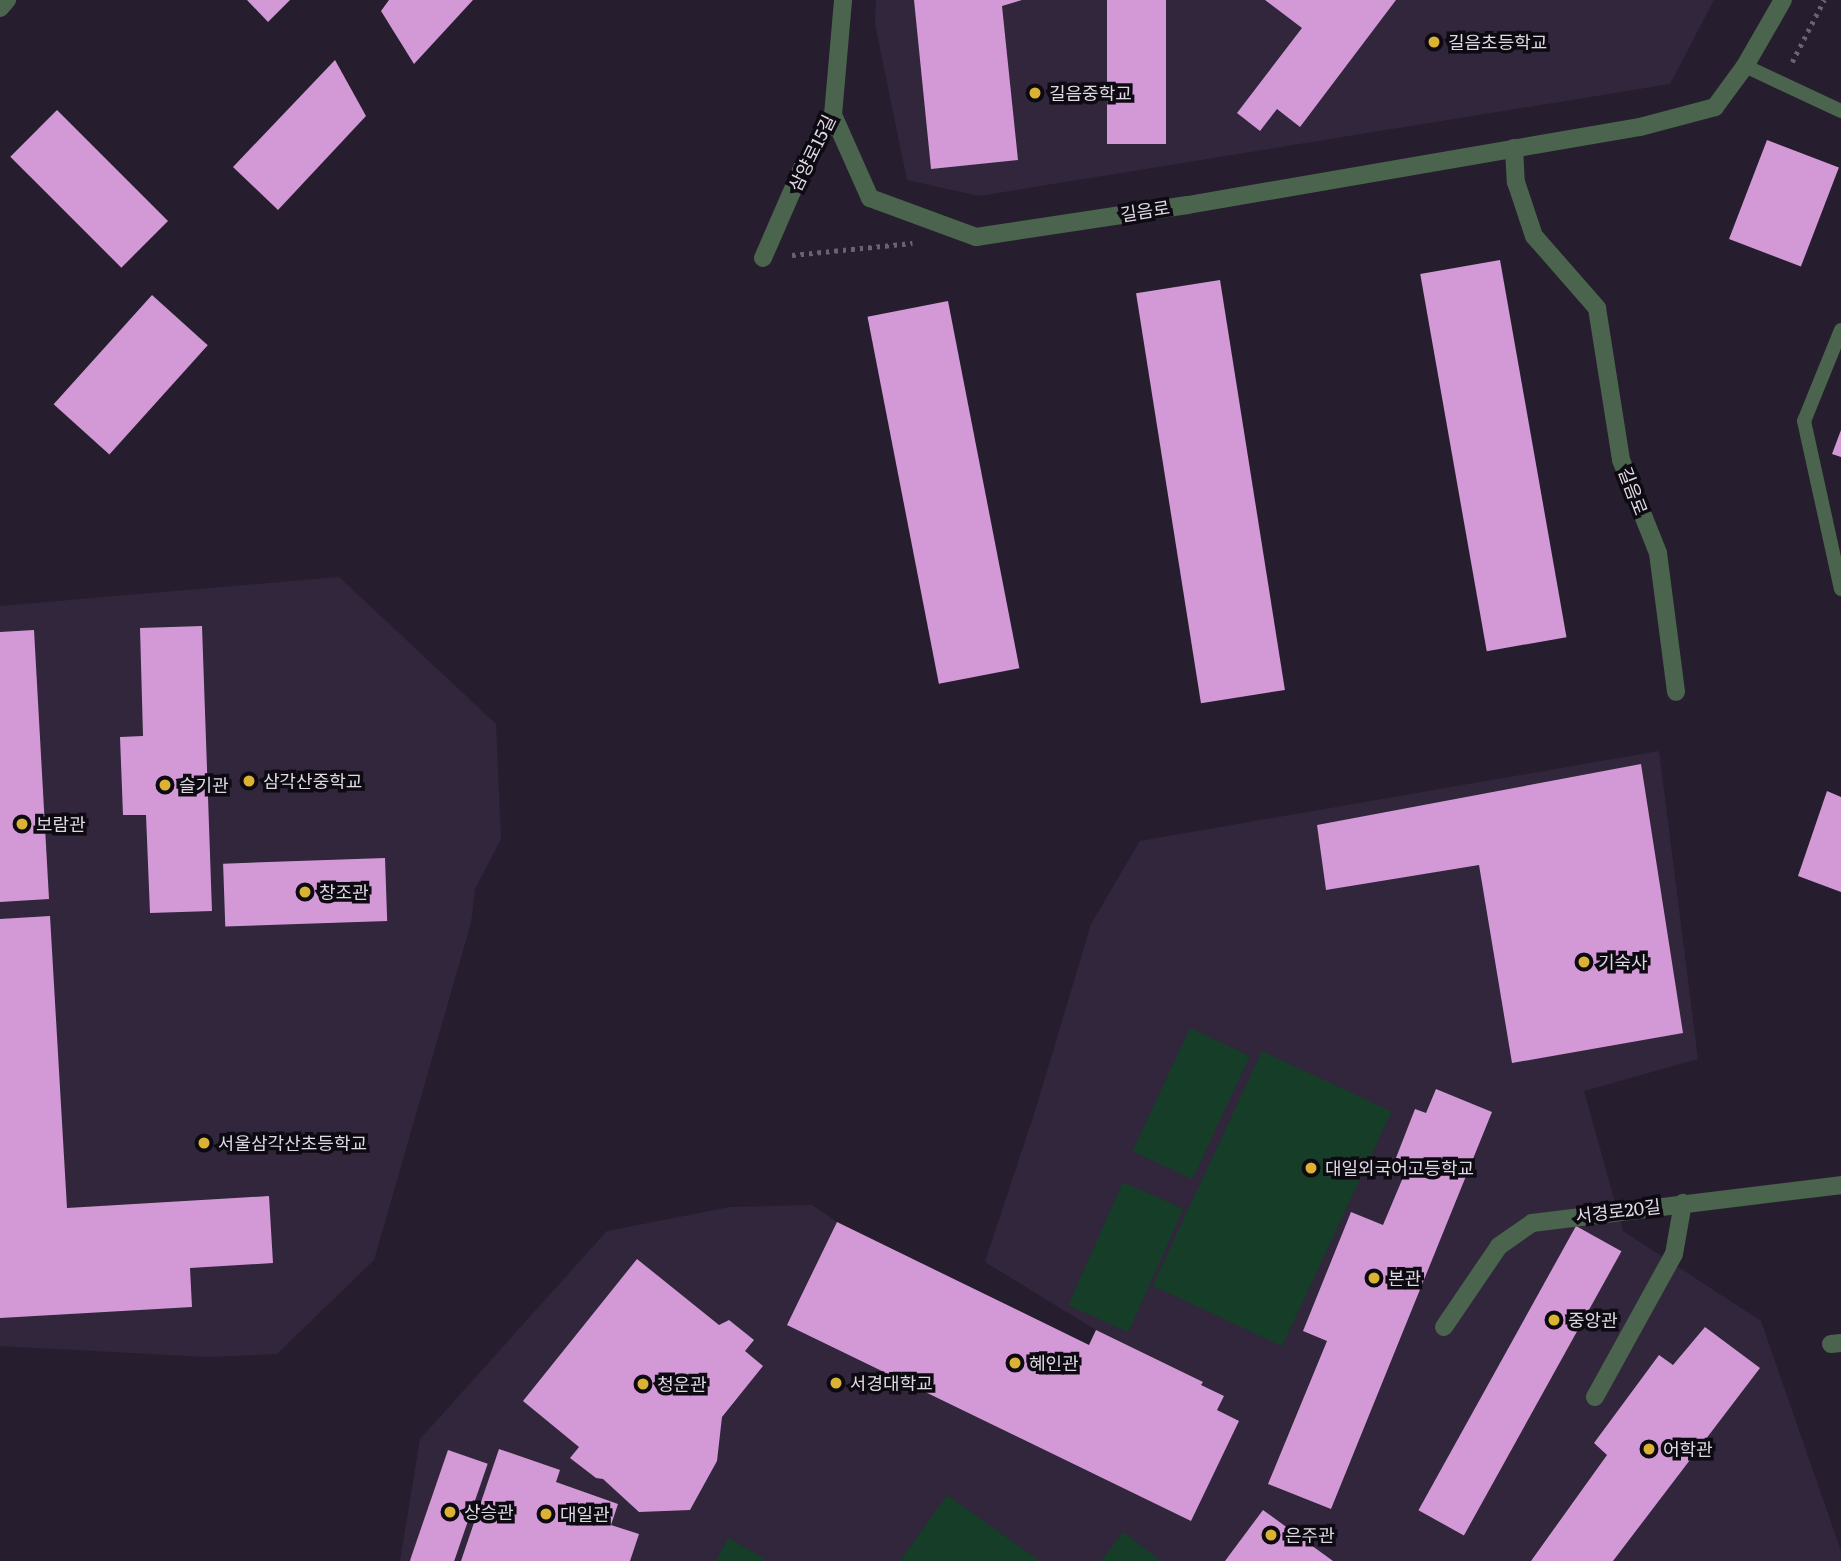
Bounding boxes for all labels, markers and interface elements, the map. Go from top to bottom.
place label: 길음초등학교 [1448,31,1547,53]
marker: 길음초등학교 [1426,34,1442,50]
place label: 길음중학교 [1049,82,1132,104]
marker: 길음중학교 [1027,85,1043,101]
street label: 삼양로15길 [784,111,840,195]
street label: 길음로 [1119,196,1171,226]
street label: 길음로 [1614,464,1652,518]
place label: 삼각산중학교 [263,770,362,792]
marker: 삼각산중학교 [241,773,257,789]
place label: 슬기관 [179,774,229,796]
marker: 슬기관 [157,777,173,793]
place label: 보람관 [36,813,86,835]
marker: 보람관 [14,816,30,832]
place label: 창조관 [319,881,369,903]
marker: 창조관 [297,884,313,900]
place label: 기숙사 [1598,951,1648,973]
marker: 기숙사 [1576,954,1592,970]
place label: 서울삼각산초등학교 [218,1132,367,1154]
marker: 서울삼각산초등학교 [196,1135,212,1151]
place label: 대일외국어고등학교 [1325,1157,1474,1179]
marker: 대일외국어고등학교 [1303,1160,1319,1176]
street label: 서경로20길 [1574,1195,1662,1227]
place label: 본관 [1388,1267,1421,1289]
marker: 본관 [1366,1270,1382,1286]
place label: 중앙관 [1568,1309,1618,1331]
marker: 중앙관 [1546,1312,1562,1328]
place label: 혜인관 [1029,1352,1079,1374]
marker: 혜인관 [1007,1355,1023,1371]
place label: 서경대학교 [850,1372,933,1394]
place label: 청운관 [657,1373,707,1395]
marker: 서경대학교 [828,1375,844,1391]
marker: 청운관 [635,1376,651,1392]
place label: 어학관 [1663,1438,1713,1460]
marker: 어학관 [1641,1441,1657,1457]
place label: 상승관 [464,1501,514,1523]
place label: 대일관 [560,1503,610,1525]
marker: 상승관 [442,1504,458,1520]
marker: 대일관 [538,1506,554,1522]
place label: 은주관 [1285,1524,1335,1546]
marker: 은주관 [1263,1527,1279,1543]

